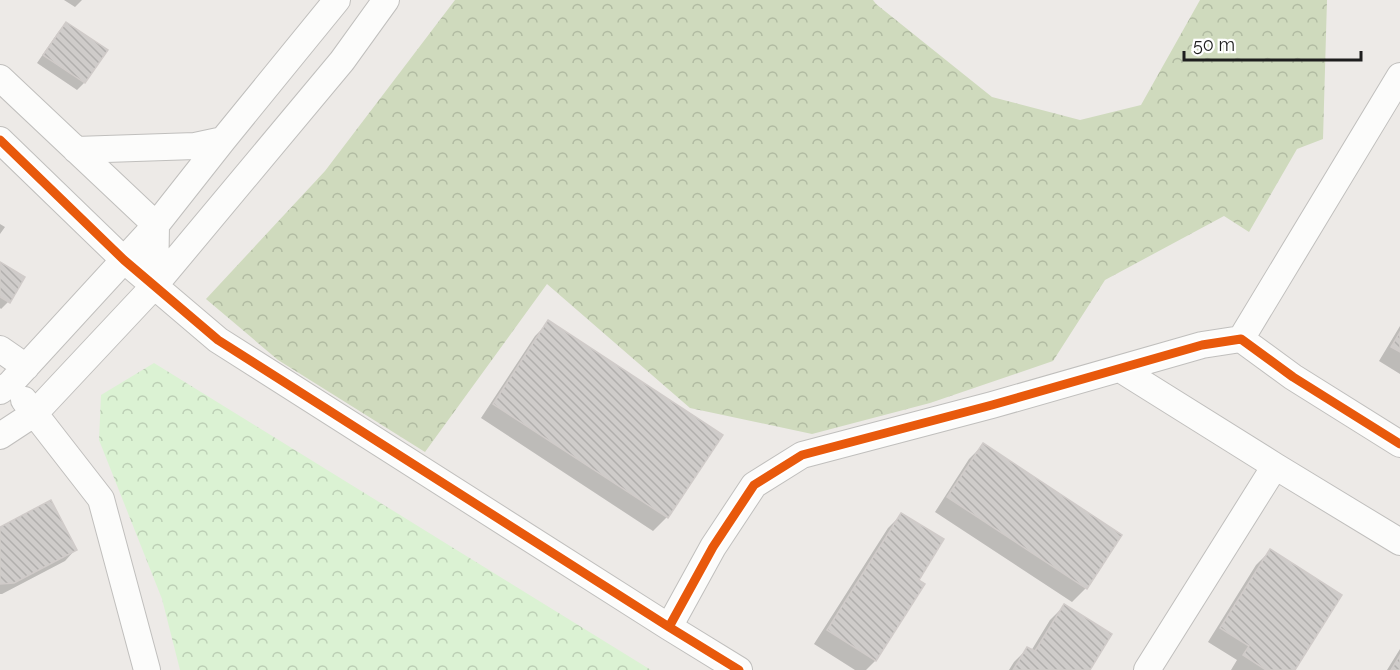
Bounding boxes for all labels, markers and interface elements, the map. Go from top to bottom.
scale bar [1184,24,1361,62]
text: 50 m [1193,34,1235,55]

